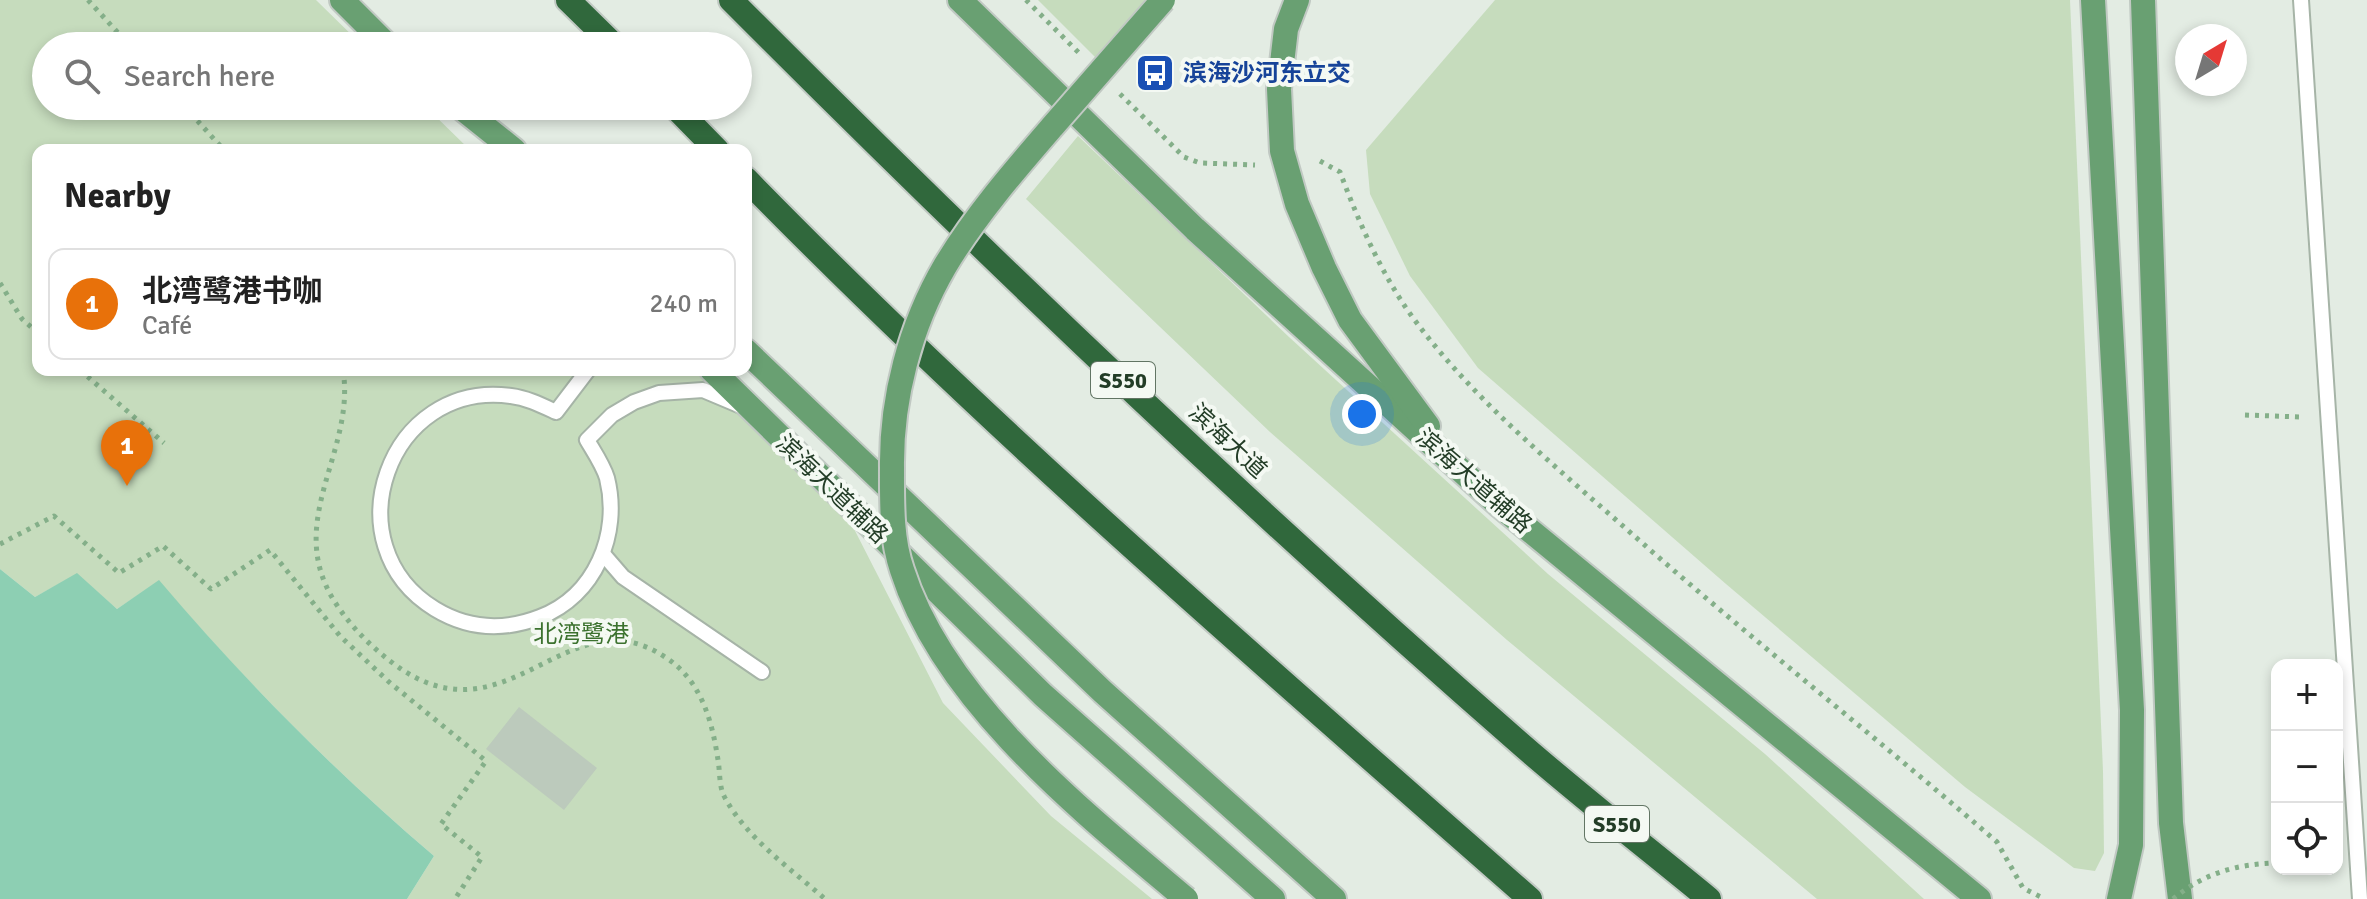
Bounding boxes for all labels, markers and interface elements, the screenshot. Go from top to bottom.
north arrow [2175,24,2247,96]
search box [32,32,752,120]
bus stop icon: 滨海沙河东立交 [1134,52,1176,94]
icon: search [60,54,104,98]
text: Search here [124,58,275,95]
place label: 滨海沙河东立交 [1183,58,1351,88]
text: Nearby [64,175,171,217]
text: 北湾鹭港书咖 [142,273,322,310]
text: 1 [85,288,99,320]
text: 240 m [649,288,718,320]
text: Café [142,310,192,342]
road number: S550 [1091,362,1155,398]
your location [1342,394,1382,434]
street label: 滨海大道 [1183,397,1273,485]
pin: 1 [101,420,153,486]
street label: 滨海大道辅路 [1410,422,1538,540]
street label: 滨海大道辅路 [770,428,894,550]
park label: 北湾鹭港 [533,619,629,649]
map controls [2271,659,2343,875]
button: + [2271,659,2343,731]
button: − [2271,731,2343,803]
button: locate [2271,803,2343,875]
road number: S550 [1585,806,1649,842]

